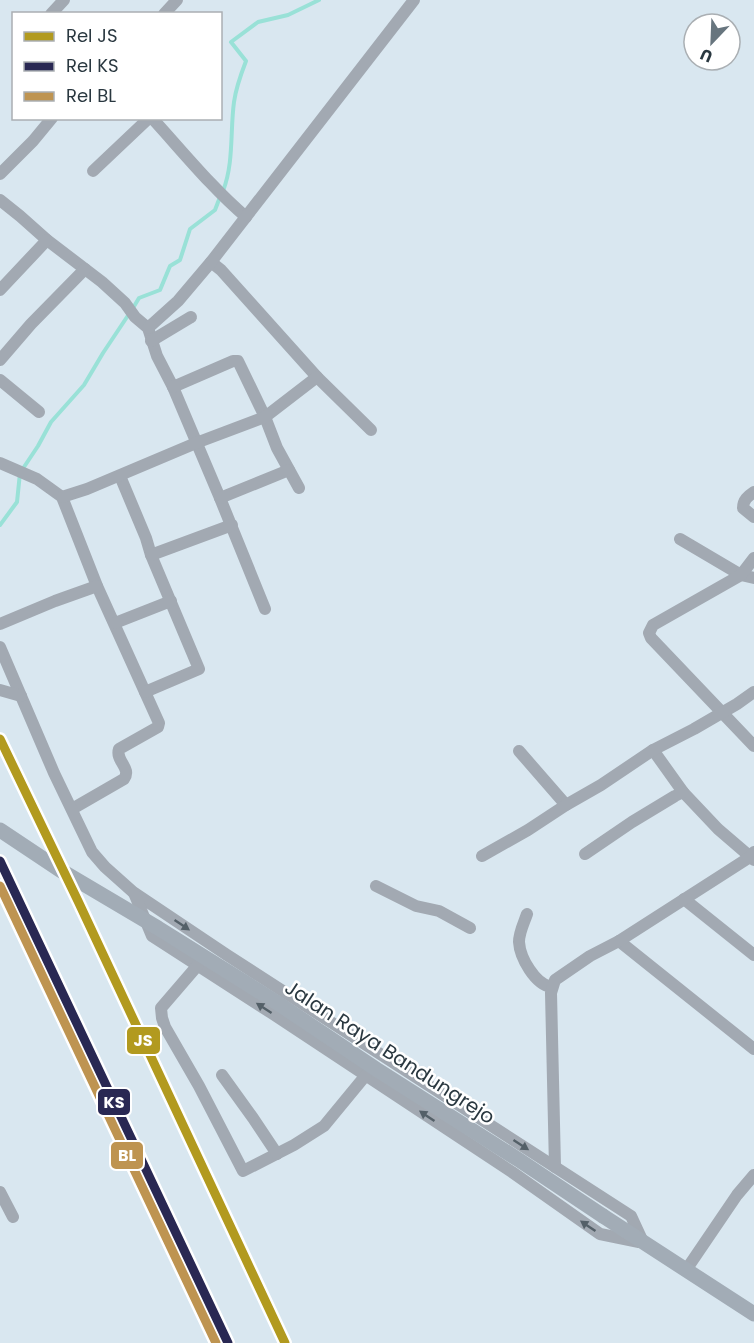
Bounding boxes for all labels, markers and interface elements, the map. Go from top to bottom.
legend [12,12,222,120]
north arrow [682,12,742,72]
text: Rel JS [66,23,117,48]
text: U [697,43,716,68]
text: Rel KS [66,53,119,78]
text: Rel BL [66,83,116,108]
one-way arrow [173,919,190,930]
street label: Jalan Raya Bandungrejo [279,973,501,1131]
one-way arrow [256,1003,273,1014]
line badge: JS [126,1026,161,1055]
text: JS [133,1029,153,1052]
line badge: KS [97,1088,131,1116]
text: KS [104,1091,125,1114]
one-way arrow [419,1111,435,1122]
one-way arrow [513,1140,529,1151]
line badge: BL [110,1141,144,1170]
text: BL [118,1144,136,1167]
one-way arrow [580,1220,596,1231]

